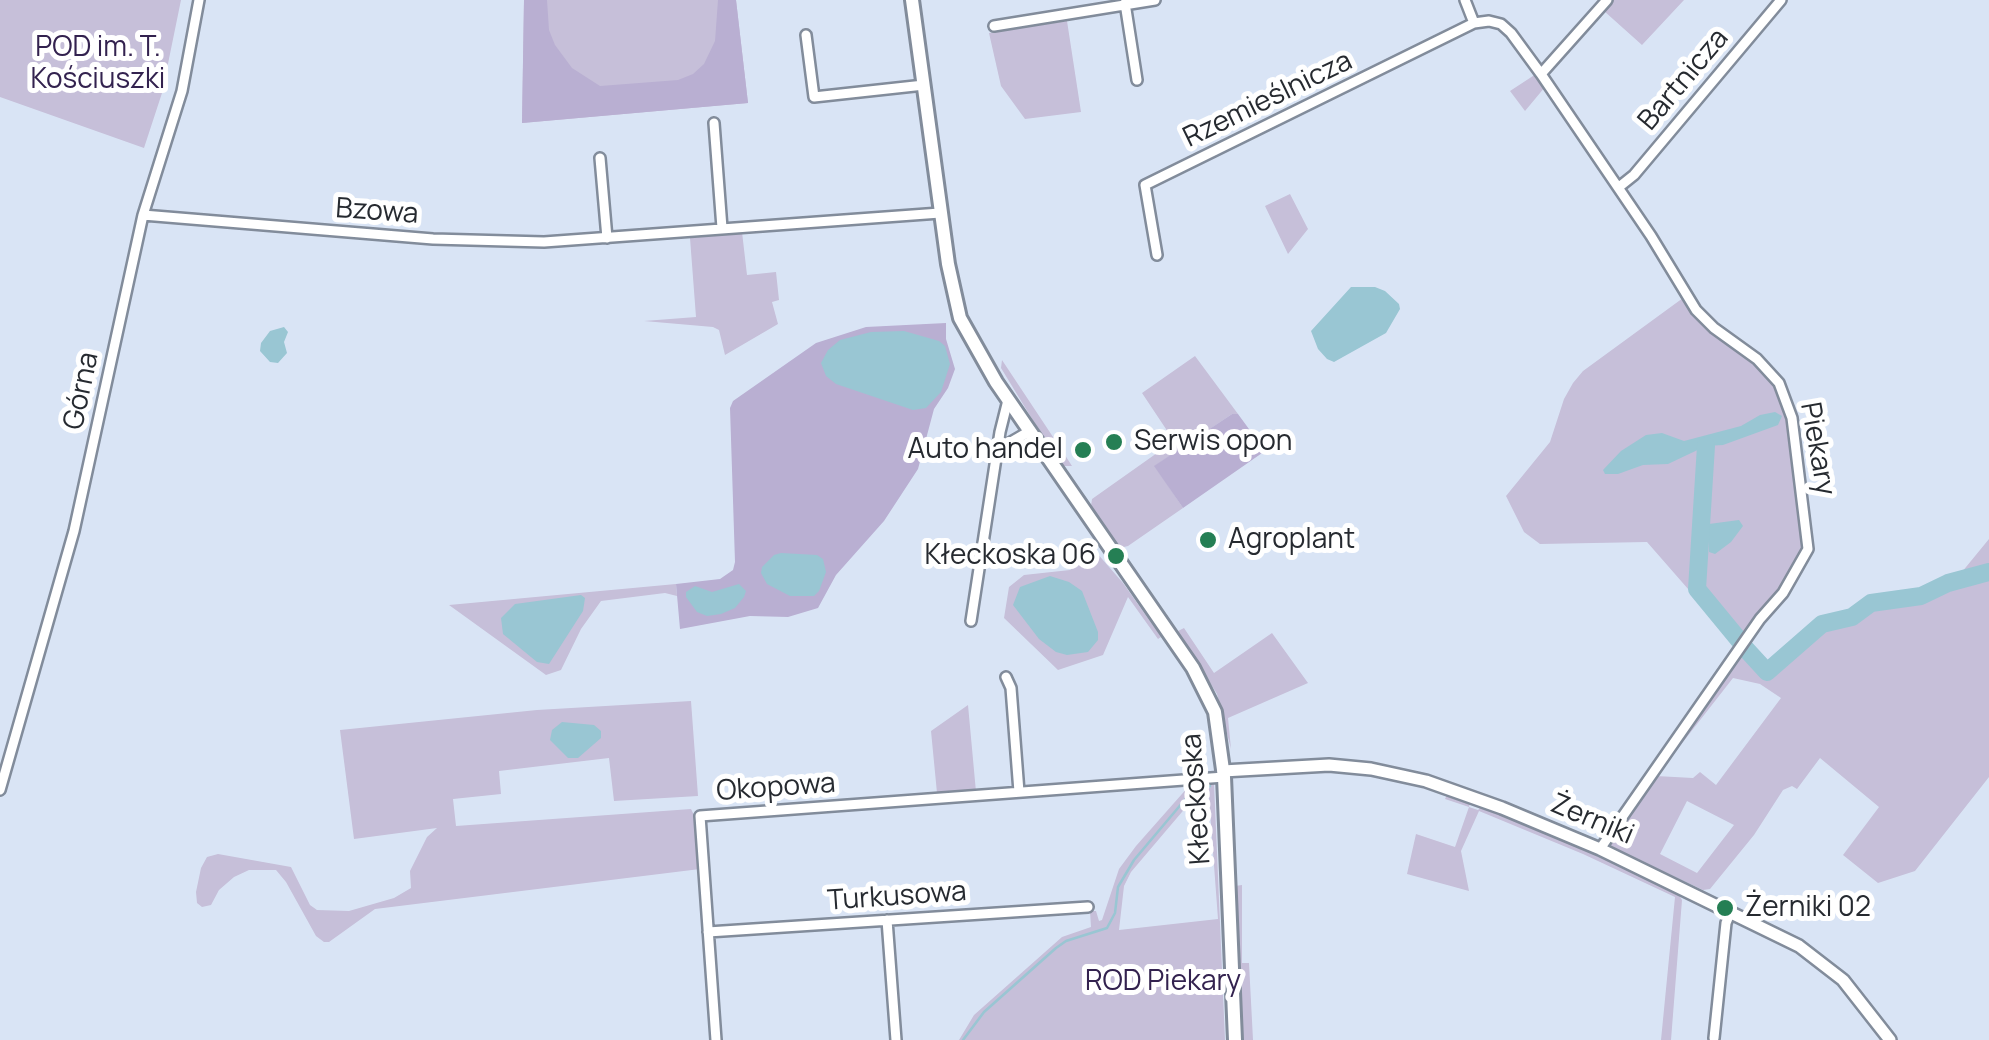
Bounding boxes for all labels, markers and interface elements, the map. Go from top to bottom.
street label: Bartnicza [1632,22,1736,138]
park label: POD im. T. Kościuszki [31,31,165,97]
street label: Rzemieślnicza [1178,45,1358,155]
street label: Bzowa [334,192,420,232]
street label: Górna [57,349,107,433]
street label: Piekary [1792,400,1842,498]
place label: Serwis opon [1134,425,1292,459]
marker: Serwis opon [1103,431,1125,453]
place label: Auto handel [908,433,1063,467]
marker: Auto handel [1072,439,1094,461]
place label: Agroplant [1228,523,1355,557]
marker: Agroplant [1197,529,1219,551]
place label: Kłeckoska 06 [924,539,1096,573]
marker: Kłeckoska 06 [1105,545,1127,567]
street label: Kłeckoska [1176,732,1218,866]
street label: Okopowa [715,767,837,809]
street label: Żerniki [1545,787,1639,853]
street label: Turkusowa [826,875,968,919]
place label: Żerniki 02 [1745,891,1871,925]
marker: Żerniki 02 [1714,897,1736,919]
park label: ROD Piekary [1085,965,1241,999]

